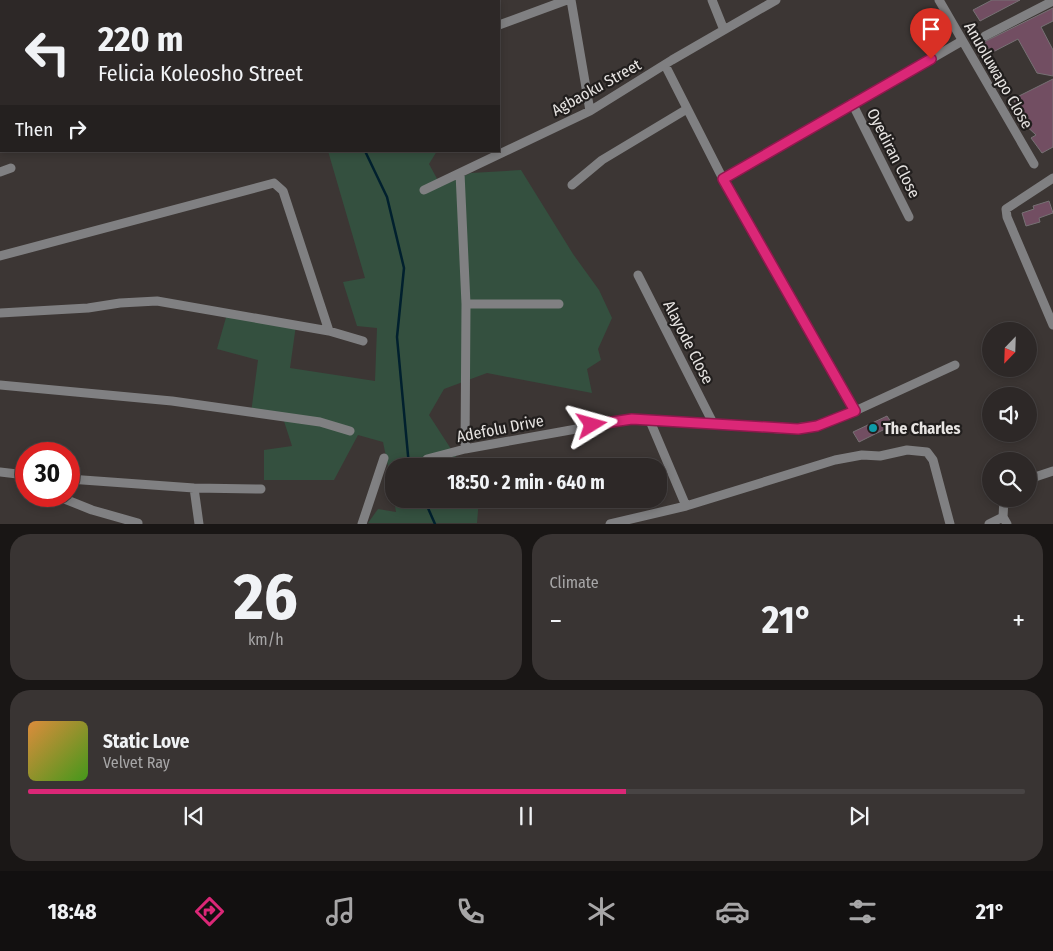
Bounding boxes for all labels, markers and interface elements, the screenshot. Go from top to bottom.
pin [910,8,952,59]
icon: arrive [917,15,945,43]
text: 220 m [98,18,184,60]
street label: Anuoluwapo Close [960,18,1037,132]
icon: left [15,20,80,85]
street label: Agbaoku Street [548,55,645,120]
text: Felicia Koleosho Street [98,60,303,87]
street label: Oyediran Close [863,105,924,201]
icon: right [63,115,91,143]
text: Then [15,118,53,141]
street label: Alayode Close [659,297,718,387]
north arrow [982,322,1038,378]
map controls [982,322,1037,507]
button: sound [982,387,1037,442]
position arrow [565,398,617,450]
street label: Adefolu Drive [455,411,545,446]
place label: The Charles [883,419,961,438]
marker: The Charles [867,422,879,434]
speed limit sign: 30 [15,442,80,507]
button: search [982,452,1037,507]
text: 18:50 · 2 min · 640 m [447,471,605,494]
text: 26 [234,558,298,636]
text: Climate [550,573,599,592]
text: 21° [762,597,813,643]
text: − [550,604,562,637]
text: + [1012,604,1025,637]
text: km/h [248,630,284,649]
text: Static Love [103,730,190,753]
text: Velvet Ray [103,753,170,772]
icon: previous [180,802,208,830]
icon: pause [512,802,540,830]
icon: next [845,802,873,830]
icon: directions [192,894,227,929]
icon: music [323,894,358,929]
icon: phone [453,894,488,929]
icon: climate [584,894,619,929]
icon: car [715,894,750,929]
icon: filters [845,894,880,929]
text: 18:48 [48,898,97,925]
text: 21° [976,898,1005,925]

